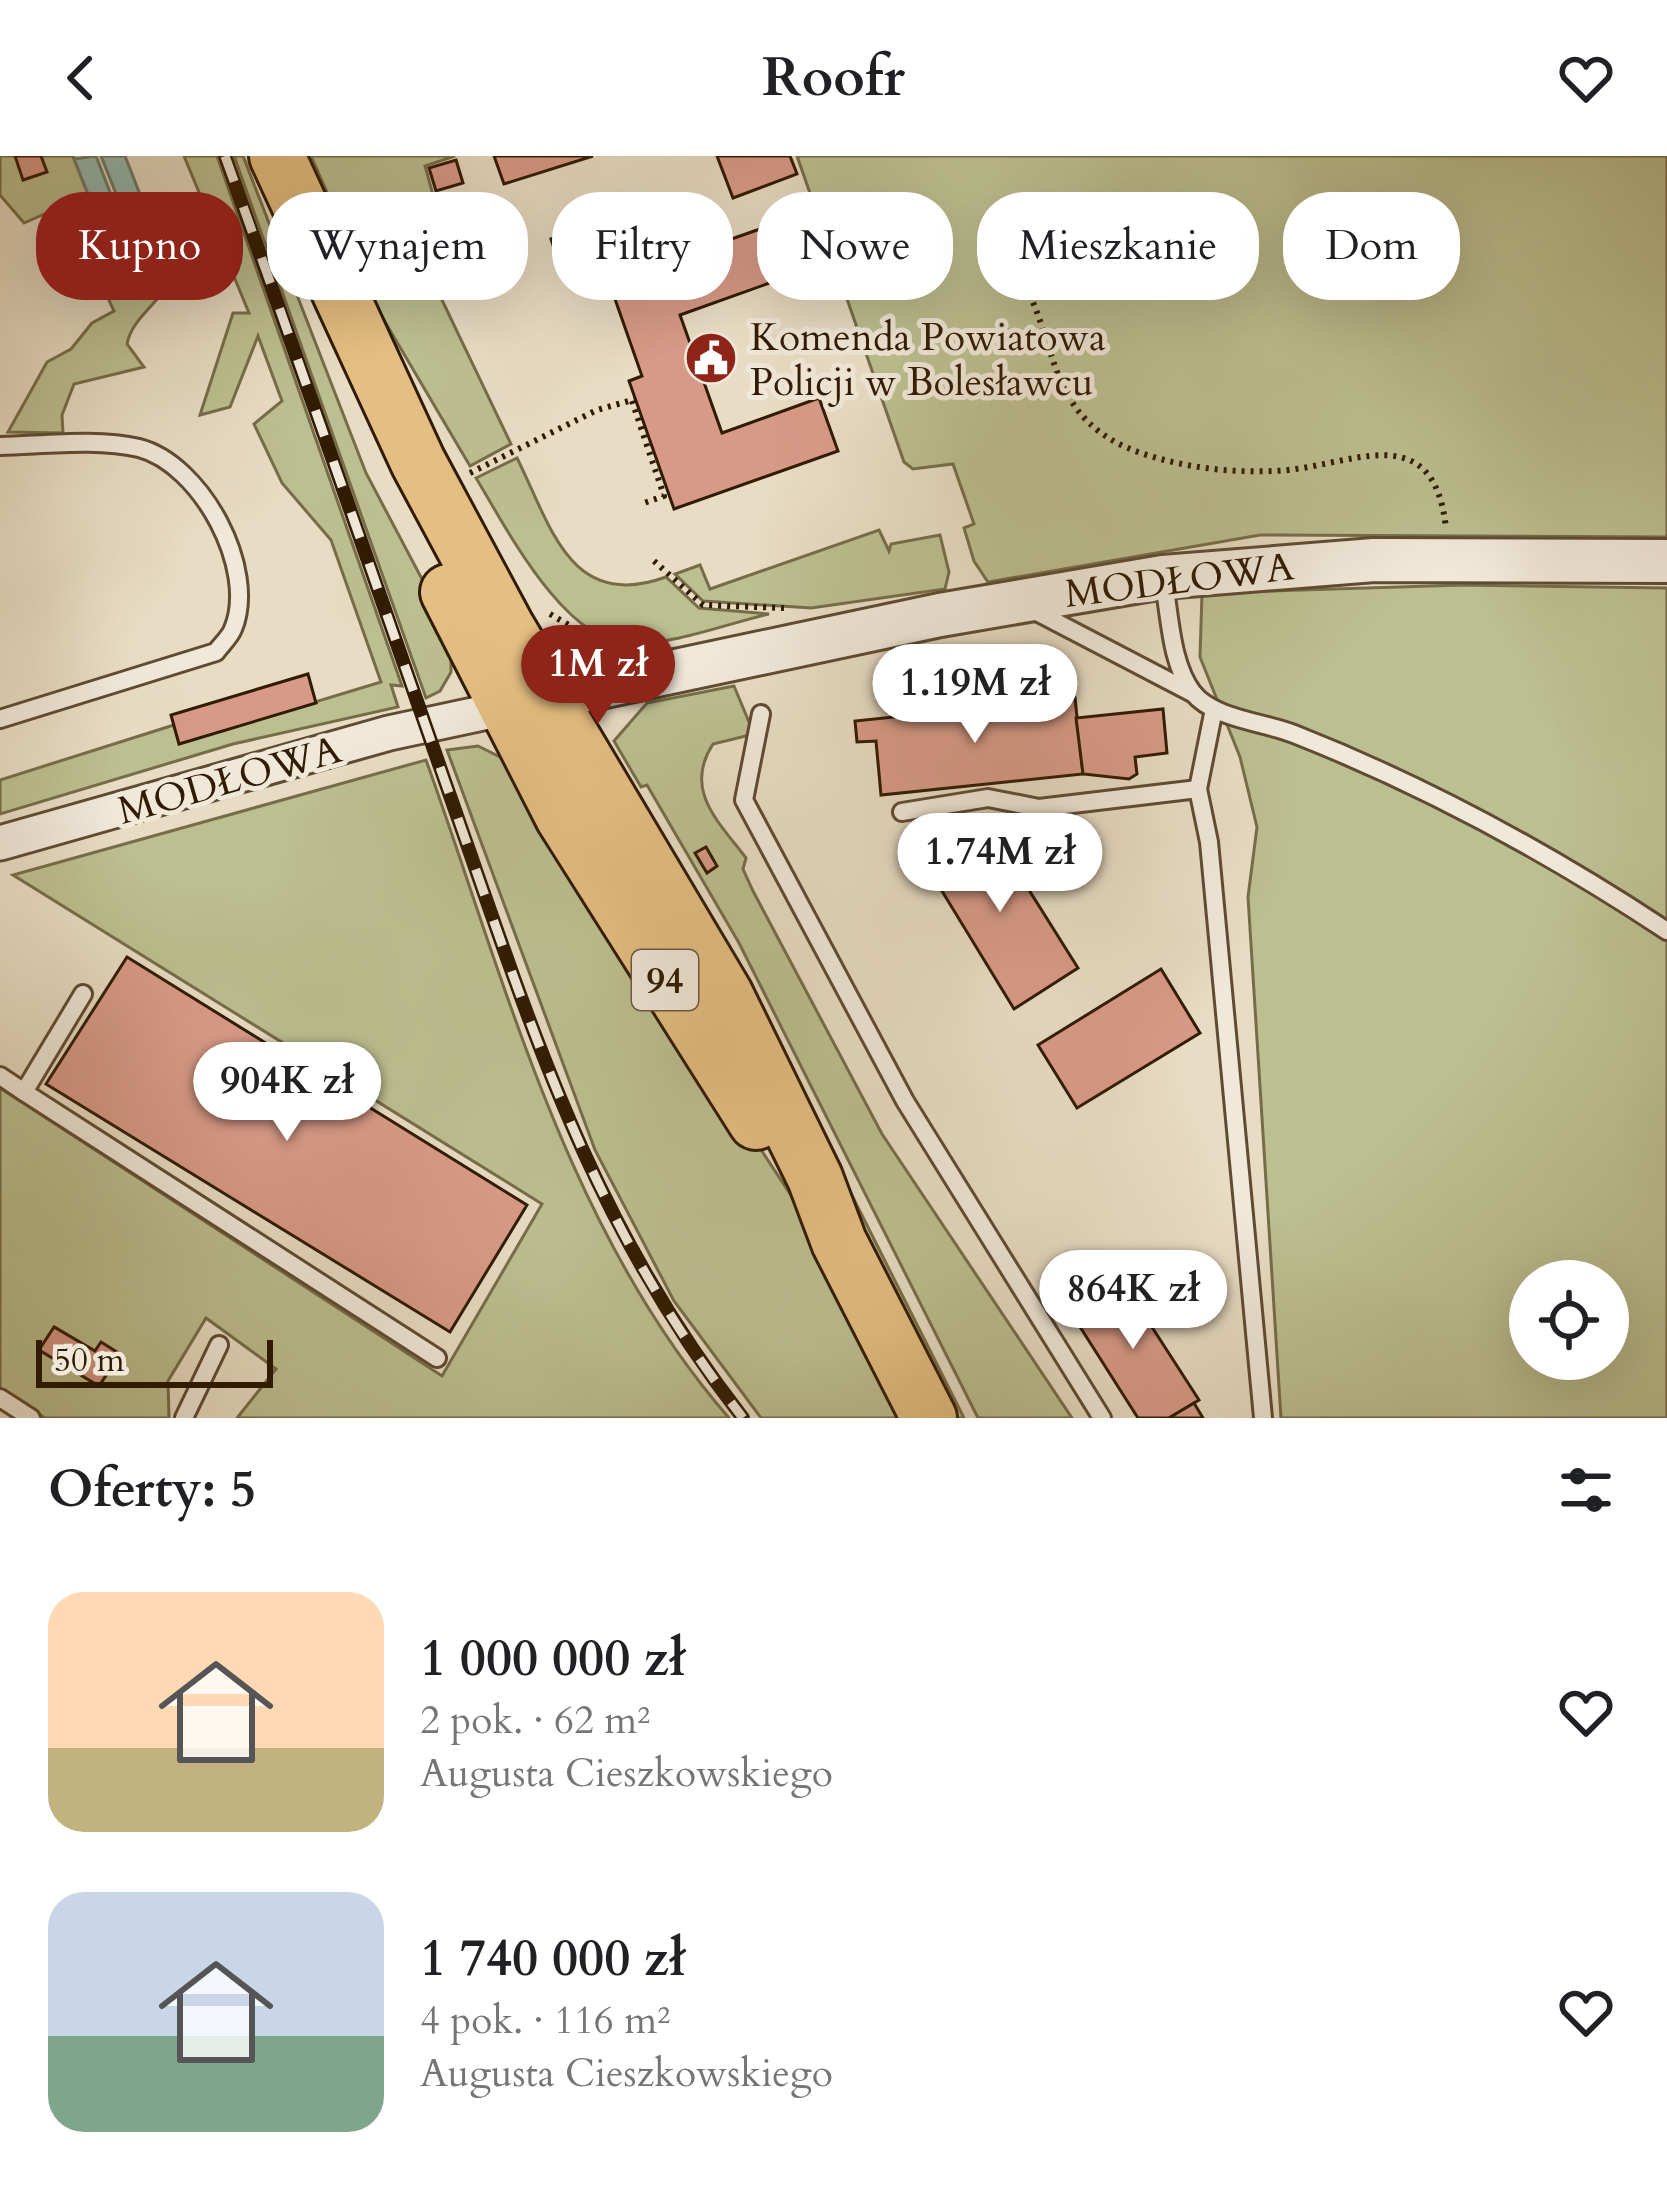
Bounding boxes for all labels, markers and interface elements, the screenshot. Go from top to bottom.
text: Roofr [762,42,905,115]
icon: back [48,45,114,111]
icon: heart [1553,45,1619,111]
chip: Kupno [36,192,243,300]
chip: Wynajem [267,192,528,300]
chip: Filtry [552,192,733,300]
chip: Nowe [757,192,953,300]
chip: Mieszkanie [977,192,1259,300]
chip: Dom [1283,192,1460,300]
place label: Komenda Powiatowa Policji w Bolesławcu [750,311,1106,409]
public building icon: Komenda Powiatowa Policji w Bolesławcu [683,330,739,386]
street label: MODŁOWA [1062,540,1297,621]
pin: 1M zł [514,625,682,727]
text: 1M zł [548,637,648,690]
pin: 1.19M zł [851,644,1099,746]
text: 1.19M zł [899,656,1051,709]
street label: MODŁOWA [111,723,348,838]
pin: 1.74M zł [876,813,1124,915]
text: 1.74M zł [924,825,1076,878]
road number: 94 [632,950,698,1010]
pin: 904K zł [176,1042,398,1144]
text: 904K zł [220,1054,354,1107]
pin: 864K zł [1022,1250,1244,1352]
map controls [1509,1260,1629,1380]
button: locate [1509,1260,1629,1380]
text: 864K zł [1066,1262,1200,1315]
scale bar [36,1334,273,1387]
text: 50 m [54,1338,125,1383]
text: Oferty: 5 [48,1455,256,1525]
icon: filters [1553,1457,1619,1523]
text: 1 000 000 zł [420,1624,685,1694]
icon: home [144,1640,288,1784]
icon: heart [1553,1679,1619,1745]
text: 2 pok. · 62 m² [420,1694,650,1747]
text: Augusta Cieszkowskiego [420,1747,833,1800]
text: 1 740 000 zł [420,1924,685,1994]
icon: home [144,1940,288,2084]
icon: heart [1553,1979,1619,2045]
text: 4 pok. · 116 m² [420,1994,670,2047]
text: Augusta Cieszkowskiego [420,2047,833,2100]

